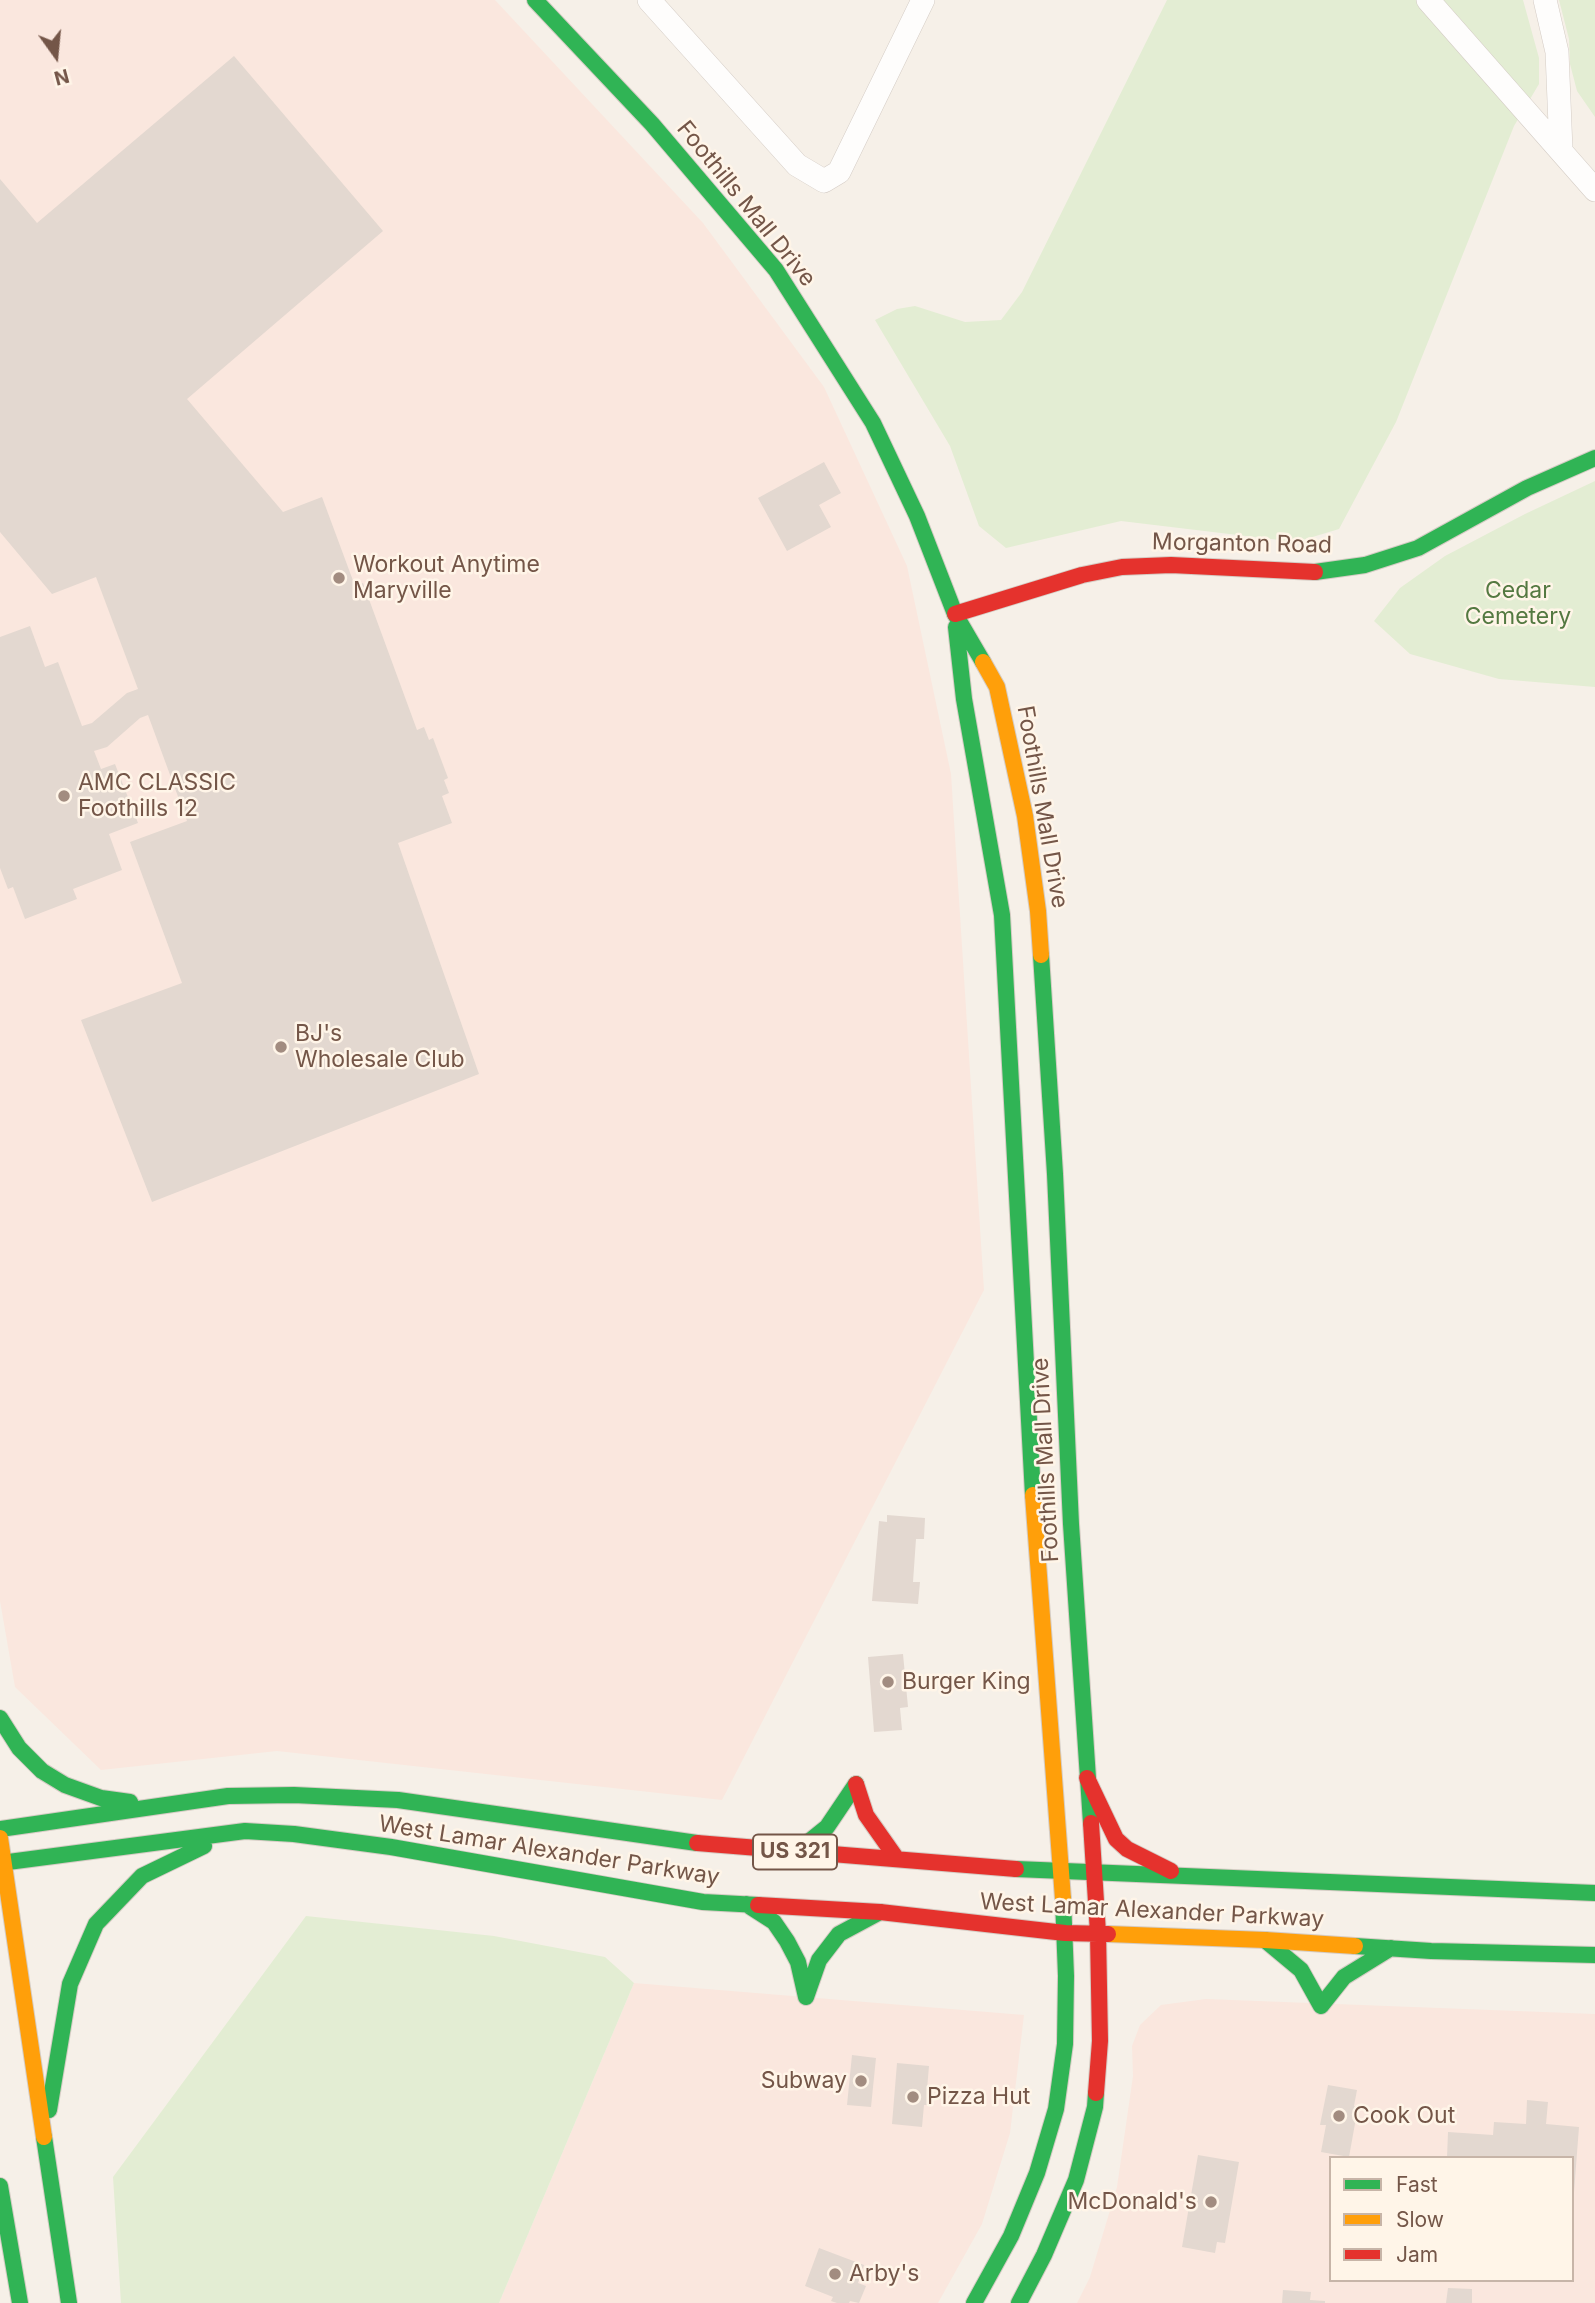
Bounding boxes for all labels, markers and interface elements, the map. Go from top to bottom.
north arrow [21,21,91,91]
text: N [52,64,72,90]
street label: Foothills Mall Drive [671,116,821,292]
street label: Morganton Road [1152,529,1332,559]
place label: Workout Anytime Maryville [353,551,540,605]
marker: Workout Anytime Maryville [331,570,347,586]
park label: Cedar Cemetery [1465,577,1571,631]
street label: Foothills Mall Drive [1011,704,1073,910]
place label: AMC CLASSIC Foothills 12 [78,769,236,823]
marker: AMC CLASSIC Foothills 12 [56,788,72,804]
place label: BJ's Wholesale Club [295,1020,465,1074]
marker: BJ's Wholesale Club [273,1039,289,1055]
street label: Foothills Mall Drive [1027,1357,1065,1563]
place label: Burger King [902,1668,1031,1696]
marker: Burger King [880,1674,896,1690]
street label: West Lamar Alexander Parkway [377,1810,721,1892]
road number: US 321 [753,1834,837,1870]
street label: West Lamar Alexander Parkway [979,1888,1325,1934]
place label: Subway [761,2067,847,2095]
marker: Subway [853,2073,869,2089]
place label: Pizza Hut [927,2083,1030,2111]
marker: Pizza Hut [905,2089,921,2105]
place label: Cook Out [1353,2102,1455,2130]
marker: Cook Out [1331,2108,1347,2124]
legend [1329,2156,1574,2282]
text: Fast [1396,2172,1438,2197]
place label: McDonald's [1068,2188,1197,2216]
marker: McDonald's [1203,2194,1219,2210]
text: Slow [1396,2207,1444,2232]
text: Jam [1396,2242,1438,2267]
place label: Arby's [849,2260,919,2288]
marker: Arby's [827,2266,843,2282]

